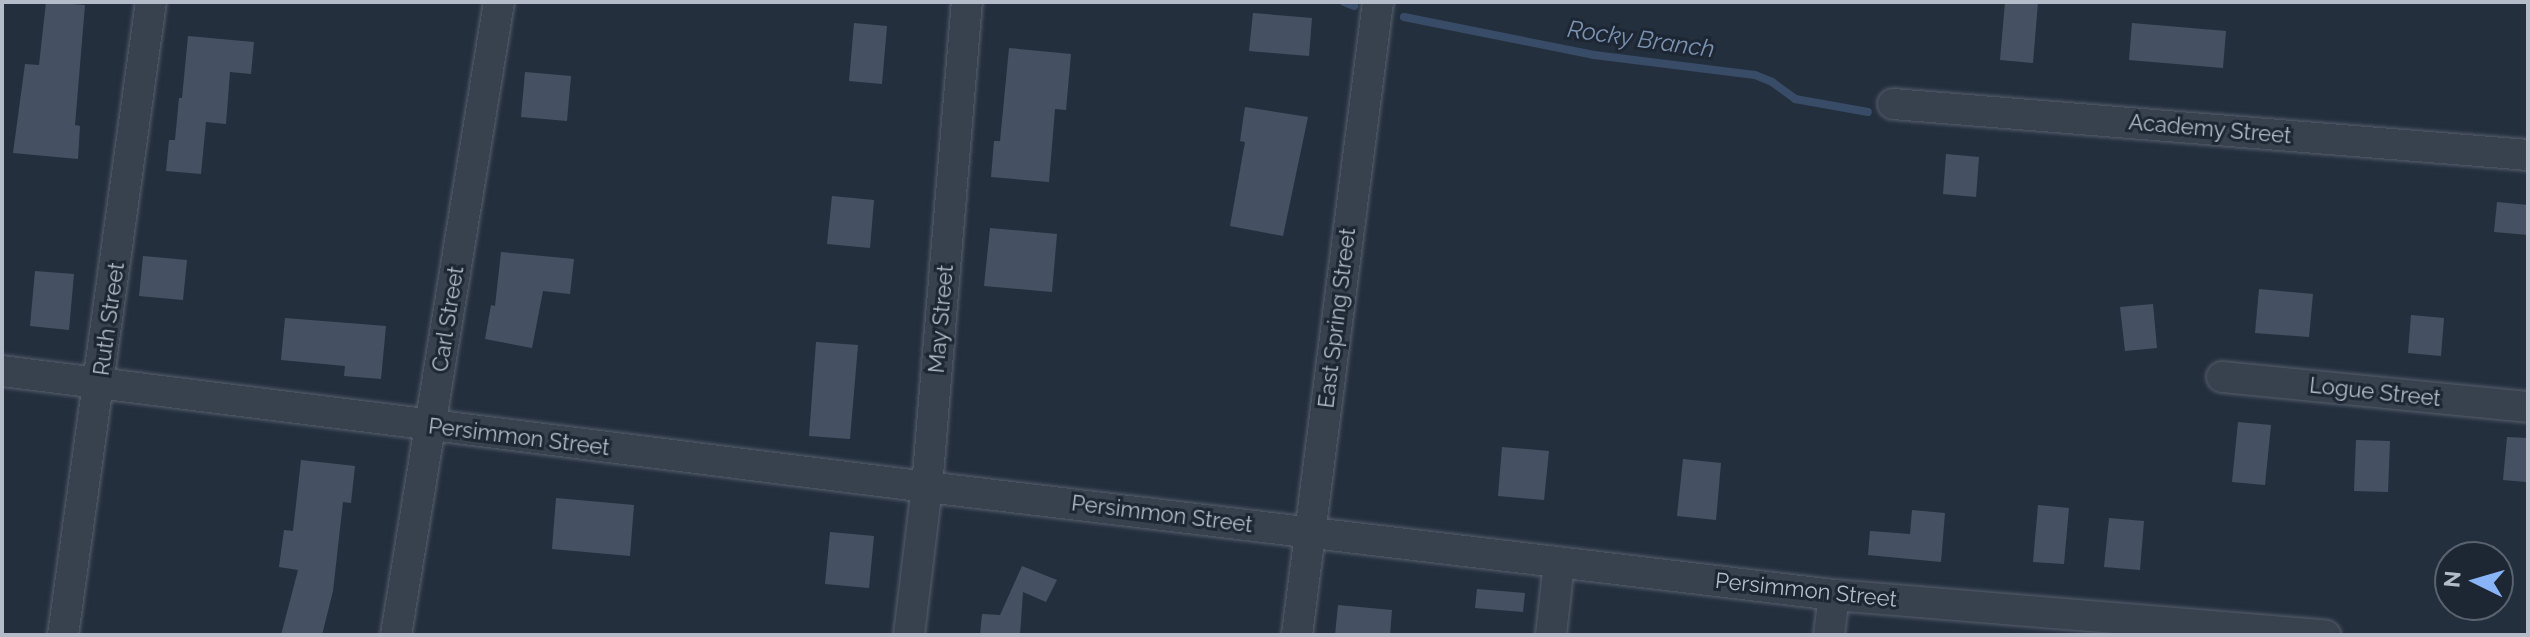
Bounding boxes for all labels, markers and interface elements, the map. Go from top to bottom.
water label: Rocky Branch [1565,14,1717,64]
street label: Academy Street [2127,109,2293,149]
street label: East Spring Street [1313,226,1361,410]
street label: Ruth Street [88,261,130,377]
street label: May Street [923,263,959,375]
street label: Carl Street [427,264,469,374]
street label: Logue Street [2308,372,2442,412]
street label: Persimmon Street [427,413,611,461]
street label: Persimmon Street [1070,490,1254,538]
north arrow [2434,541,2514,621]
street label: Persimmon Street [1714,567,1898,613]
text: N [2438,570,2466,589]

